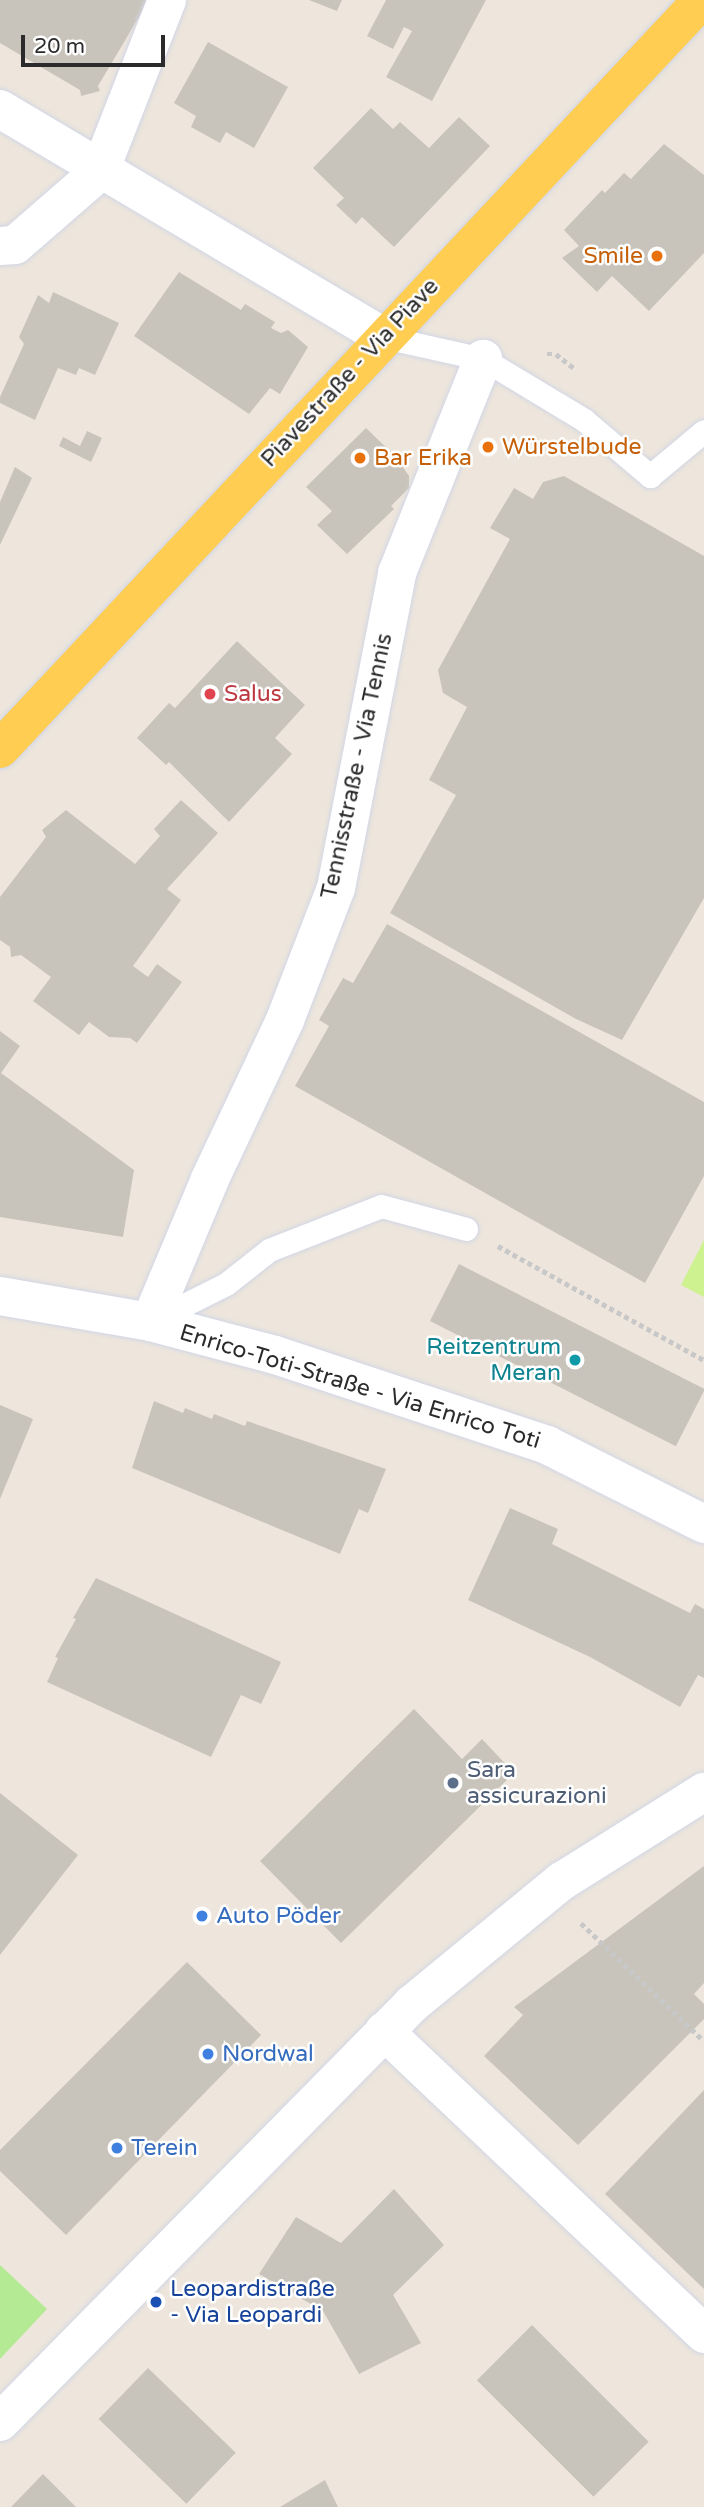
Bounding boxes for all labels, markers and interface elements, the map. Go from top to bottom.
scale bar [24,21,168,65]
text: 20 m [34,34,85,59]
place label: Smile [583,242,643,270]
marker: Smile [649,248,665,264]
street label: Piavestraße - Via Piave [255,273,445,473]
place label: Würstelbude [502,433,642,461]
marker: Würstelbude [480,439,496,455]
place label: Bar Erika [374,444,472,472]
marker: Bar Erika [352,450,368,466]
street label: Tennisstraße - Via Tennis [315,631,399,901]
place label: Salus [224,680,282,708]
marker: Salus [202,686,218,702]
street label: Enrico-Toti-Straße - Via Enrico Toti [176,1319,544,1455]
place label: Reitzentrum Meran [426,1333,561,1387]
marker: Reitzentrum Meran [567,1352,583,1368]
place label: Sara assicurazioni [467,1756,607,1810]
marker: Sara assicurazioni [445,1775,461,1791]
place label: Auto Pöder [216,1902,341,1930]
marker: Auto Pöder [194,1908,210,1924]
place label: Nordwal [222,2040,314,2068]
marker: Nordwal [200,2046,216,2062]
place label: Terein [131,2134,198,2162]
marker: Terein [109,2140,125,2156]
place label: Leopardistraße - Via Leopardi [170,2275,335,2329]
marker: Leopardistraße - Via Leopardi [148,2294,164,2310]

